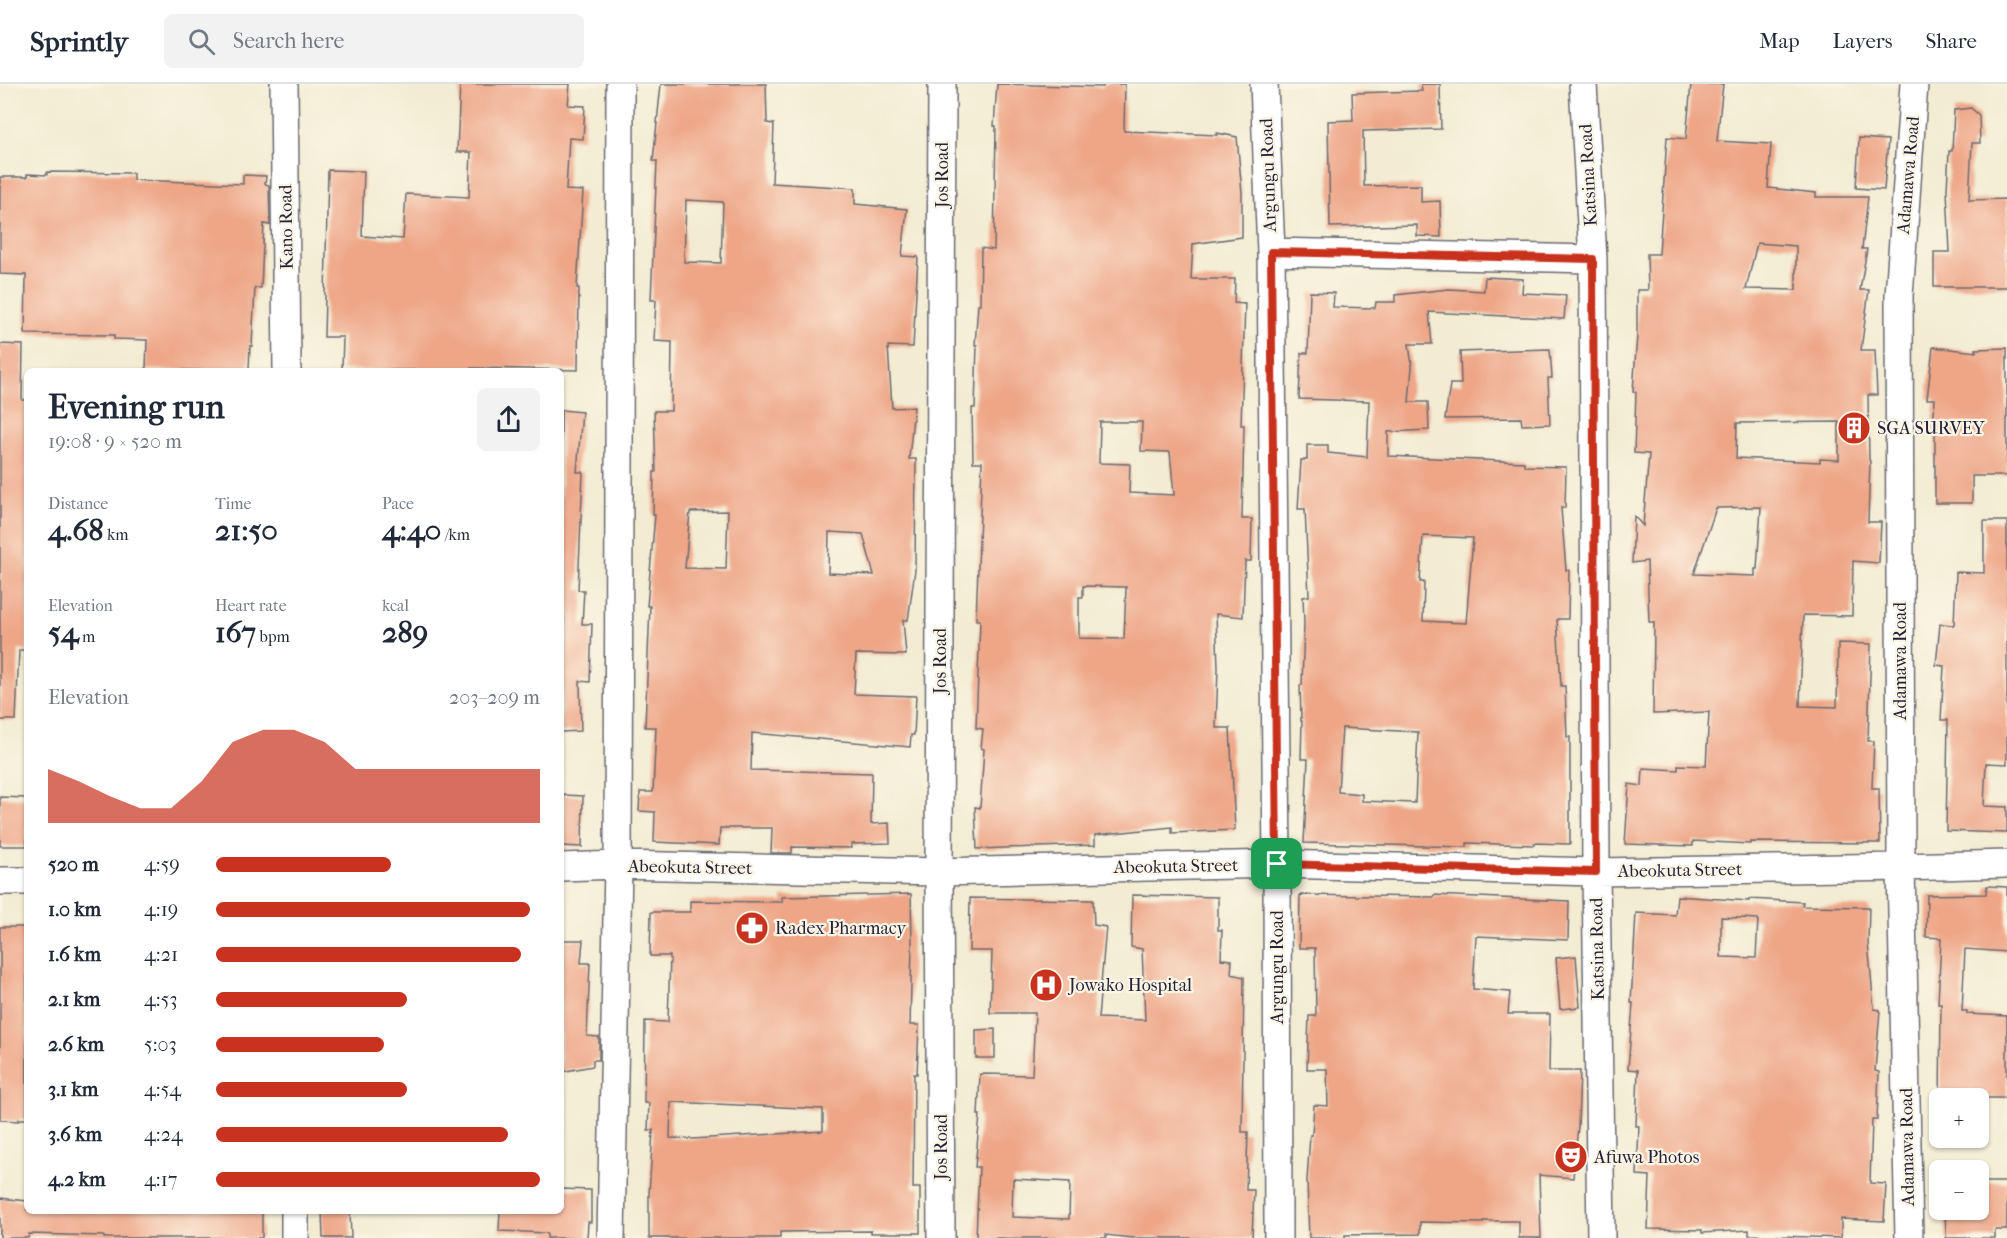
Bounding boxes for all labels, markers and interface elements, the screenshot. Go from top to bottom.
search box [164,14,584,68]
text: Sprintly [30,25,128,58]
icon: search [185,25,218,58]
text: Search here [233,28,344,54]
text: Map [1759,29,1800,53]
text: Layers [1833,29,1892,53]
text: Share [1925,29,1977,53]
street label: Adamawa Road [1893,115,1924,236]
street label: Argungu Road [1256,118,1281,233]
street label: Katsina Road [1575,123,1602,227]
street label: Jos Road [932,142,953,210]
street label: Kano Road [275,184,298,270]
text: Evening run [48,388,225,427]
button: share [477,388,540,451]
building icon: SGA SURVEY [1836,410,1872,446]
place label: SGA SURVEY [1877,418,1986,439]
text: 19:08 · 9 × 520 m [48,430,182,453]
text: Distance [48,494,108,513]
text: Time [215,494,251,513]
text: Pace [382,494,414,513]
text: 4.68 [48,513,104,548]
text: 21:50 [215,513,278,548]
text: 4:40 [382,513,441,548]
text: km [104,525,129,544]
text: /km [441,525,470,544]
text: Elevation [48,596,113,615]
text: Heart rate [215,596,287,615]
text: kcal [382,596,409,615]
street label: Adamawa Road [1890,602,1911,721]
text: 54 [48,615,79,650]
text: 167 [215,615,256,650]
text: 289 [382,615,428,650]
text: m [79,627,95,646]
text: bpm [256,627,290,646]
street label: Jos Road [930,628,951,696]
text: Elevation [48,686,129,709]
text: 203–209 m [449,686,540,709]
pin [1251,838,1302,889]
icon: arrive [1260,847,1293,880]
text: 520 m [48,853,99,876]
text: 4:59 [144,853,180,876]
street label: Abeokuta Street [1113,855,1239,878]
street label: Abeokuta Street [627,856,753,879]
street label: Abeokuta Street [1617,859,1743,882]
street label: Katsina Road [1586,897,1609,1001]
text: 1.0 km [48,898,101,921]
text: 4:19 [144,898,178,921]
pharmacy icon: Radex Pharmacy [734,910,770,946]
street label: Argungu Road [1267,910,1288,1025]
place label: Radex Pharmacy [775,918,908,939]
text: 1.6 km [48,943,101,966]
text: 4:21 [144,943,178,966]
hospital icon: Jowako Hospital [1028,967,1064,1003]
place label: Jowako Hospital [1067,975,1192,996]
text: 2.1 km [48,988,101,1011]
text: 4:53 [144,988,178,1011]
text: 2.6 km [48,1033,104,1056]
text: 5:03 [144,1033,177,1056]
text: 3.1 km [48,1078,98,1101]
text: 4:54 [144,1078,181,1101]
street label: Adamawa Road [1896,1088,1919,1207]
map controls [1929,1088,1989,1220]
button: + [1929,1088,1989,1148]
street label: Jos Road [931,1114,952,1182]
text: 3.6 km [48,1123,102,1146]
text: 4:24 [144,1123,183,1146]
theatre icon: Afuwa Photos [1553,1139,1589,1175]
place label: Afuwa Photos [1593,1147,1700,1168]
button: − [1929,1160,1989,1220]
text: 4.2 km [48,1168,106,1191]
text: 4:17 [144,1168,177,1191]

